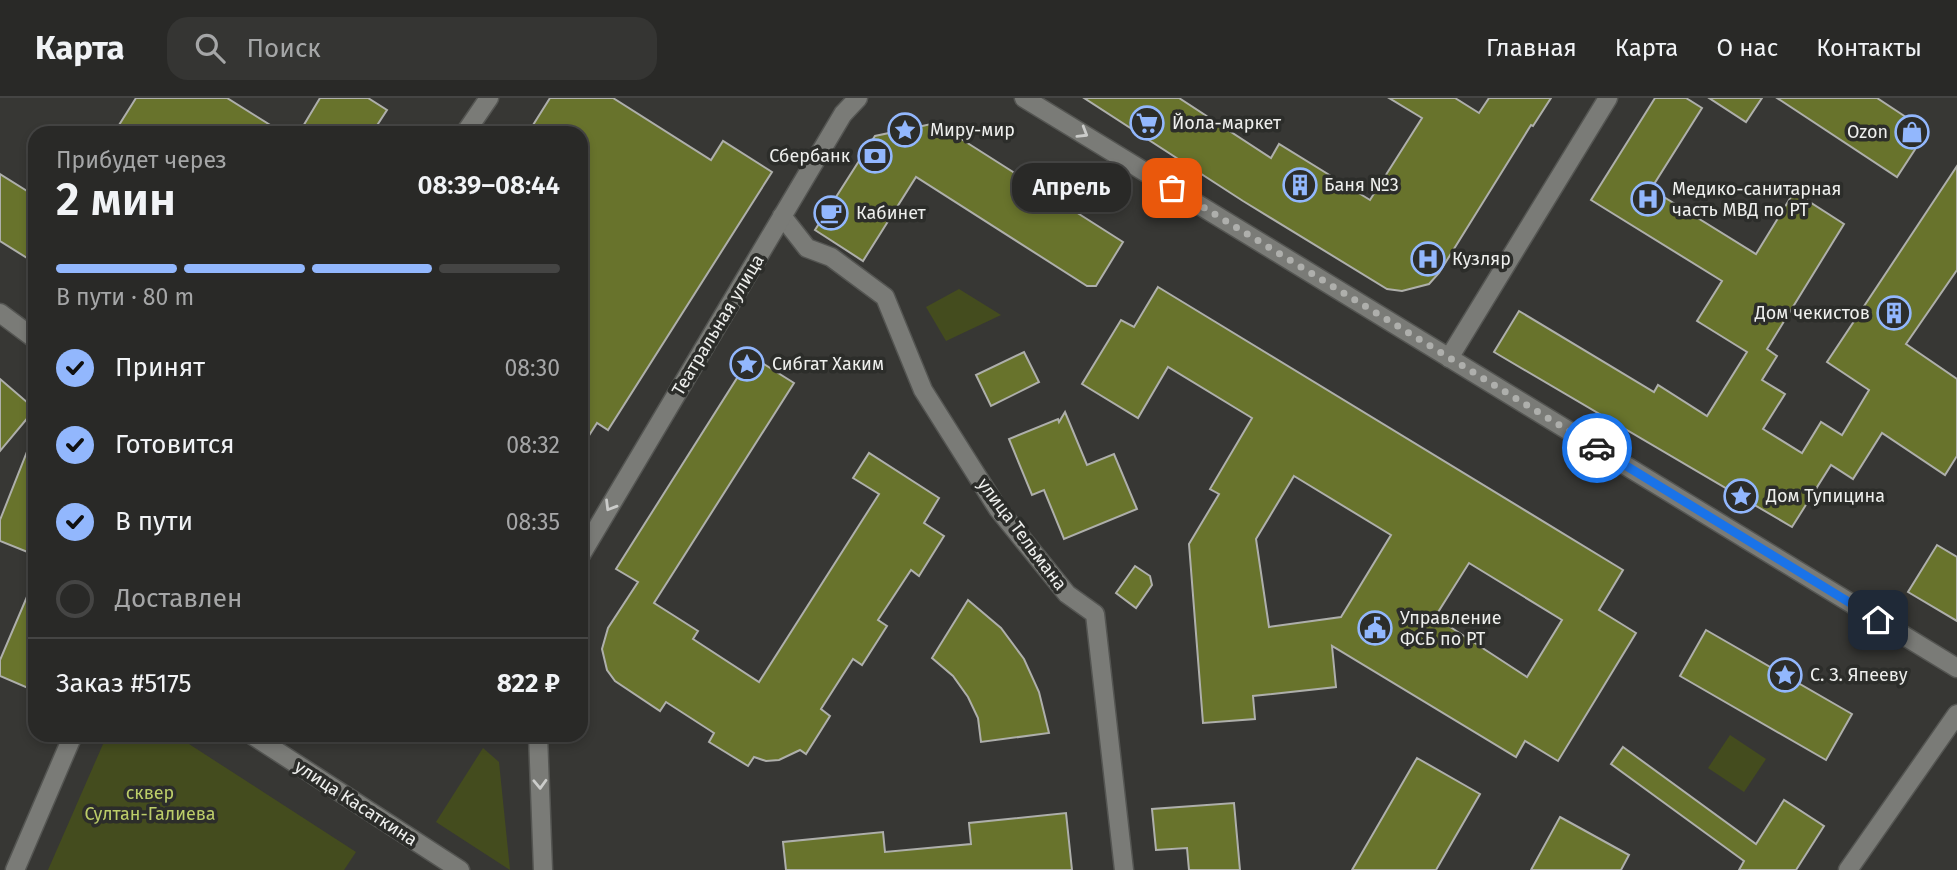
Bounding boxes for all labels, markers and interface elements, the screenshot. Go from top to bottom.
search box [167,17,657,80]
text: Карта [35,28,125,68]
icon: search [191,29,229,67]
text: Поиск [247,33,321,64]
text: Главная [1486,34,1577,62]
text: Карта [1615,34,1678,62]
text: О нас [1716,34,1778,62]
text: Контакты [1816,34,1922,62]
supermarket icon: Йола-маркет [1128,104,1166,142]
place icon: Миру-мир [886,111,924,149]
place label: Йола-маркет [1172,112,1282,134]
shop icon: Ozon [1893,113,1931,151]
place label: Миру-мир [930,119,1015,141]
place label: Ozon [1847,121,1888,143]
one-way arrow [1075,125,1088,138]
bank icon: Сбербанк [856,137,894,175]
place label: Сбербанк [769,145,851,167]
text: Прибудет через [56,146,227,174]
pin [1142,158,1202,218]
callout: Апрель [1011,164,1130,212]
building icon: Баня №3 [1281,166,1319,204]
icon: bag [1153,169,1191,207]
text: 08:39–08:44 [417,170,560,201]
text: 2 мин [56,172,176,227]
text: Апрель [1032,173,1111,201]
place label: Баня №3 [1324,174,1399,196]
place label: Медико-санитарная часть МВД по РТ [1672,178,1841,221]
hospital icon: Медико-санитарная часть МВД по РТ [1629,180,1667,218]
cafe icon: Кабинет [812,194,850,232]
place label: Кабинет [856,202,927,224]
hospital icon: Кузляр [1409,240,1447,278]
place label: Кузляр [1452,248,1511,270]
street label: Театральная улица [667,250,769,400]
text: В пути · 80 m [56,283,194,311]
building icon: Дом чекистов [1875,294,1913,332]
place label: Дом чекистов [1754,302,1870,324]
place icon: Сибгат Хаким [728,345,766,383]
icon: check [56,349,94,387]
text: Принят [115,352,205,383]
place label: Сибгат Хаким [772,353,884,375]
text: 08:30 [504,354,560,382]
courier [1562,413,1632,483]
icon: check [56,426,94,464]
text: Готовится [115,429,235,460]
icon: car [1578,429,1616,467]
text: 08:32 [506,431,560,459]
street label: улица Тельмана [973,474,1071,594]
place icon: Дом Тупицина [1722,477,1760,515]
place label: Дом Тупицина [1765,485,1885,507]
one-way arrow [605,499,618,512]
icon: check [56,503,94,541]
text: В пути [115,506,193,537]
text: 08:35 [506,508,560,536]
text: Доставлен [115,583,242,614]
pin [1848,590,1908,650]
icon: home [1859,601,1897,639]
place label: Управление ФСБ по РТ [1400,607,1502,650]
public building icon: Управление ФСБ по РТ [1356,609,1394,647]
place icon: С. З. Япееву [1766,656,1804,694]
place label: С. З. Япееву [1810,664,1908,686]
text: Заказ #5175 [56,668,191,699]
text: 822 ₽ [497,668,560,699]
street label: улица Касаткина [291,755,421,851]
one-way arrow [532,779,547,790]
park label: сквер Султан-Галиева [84,782,216,825]

